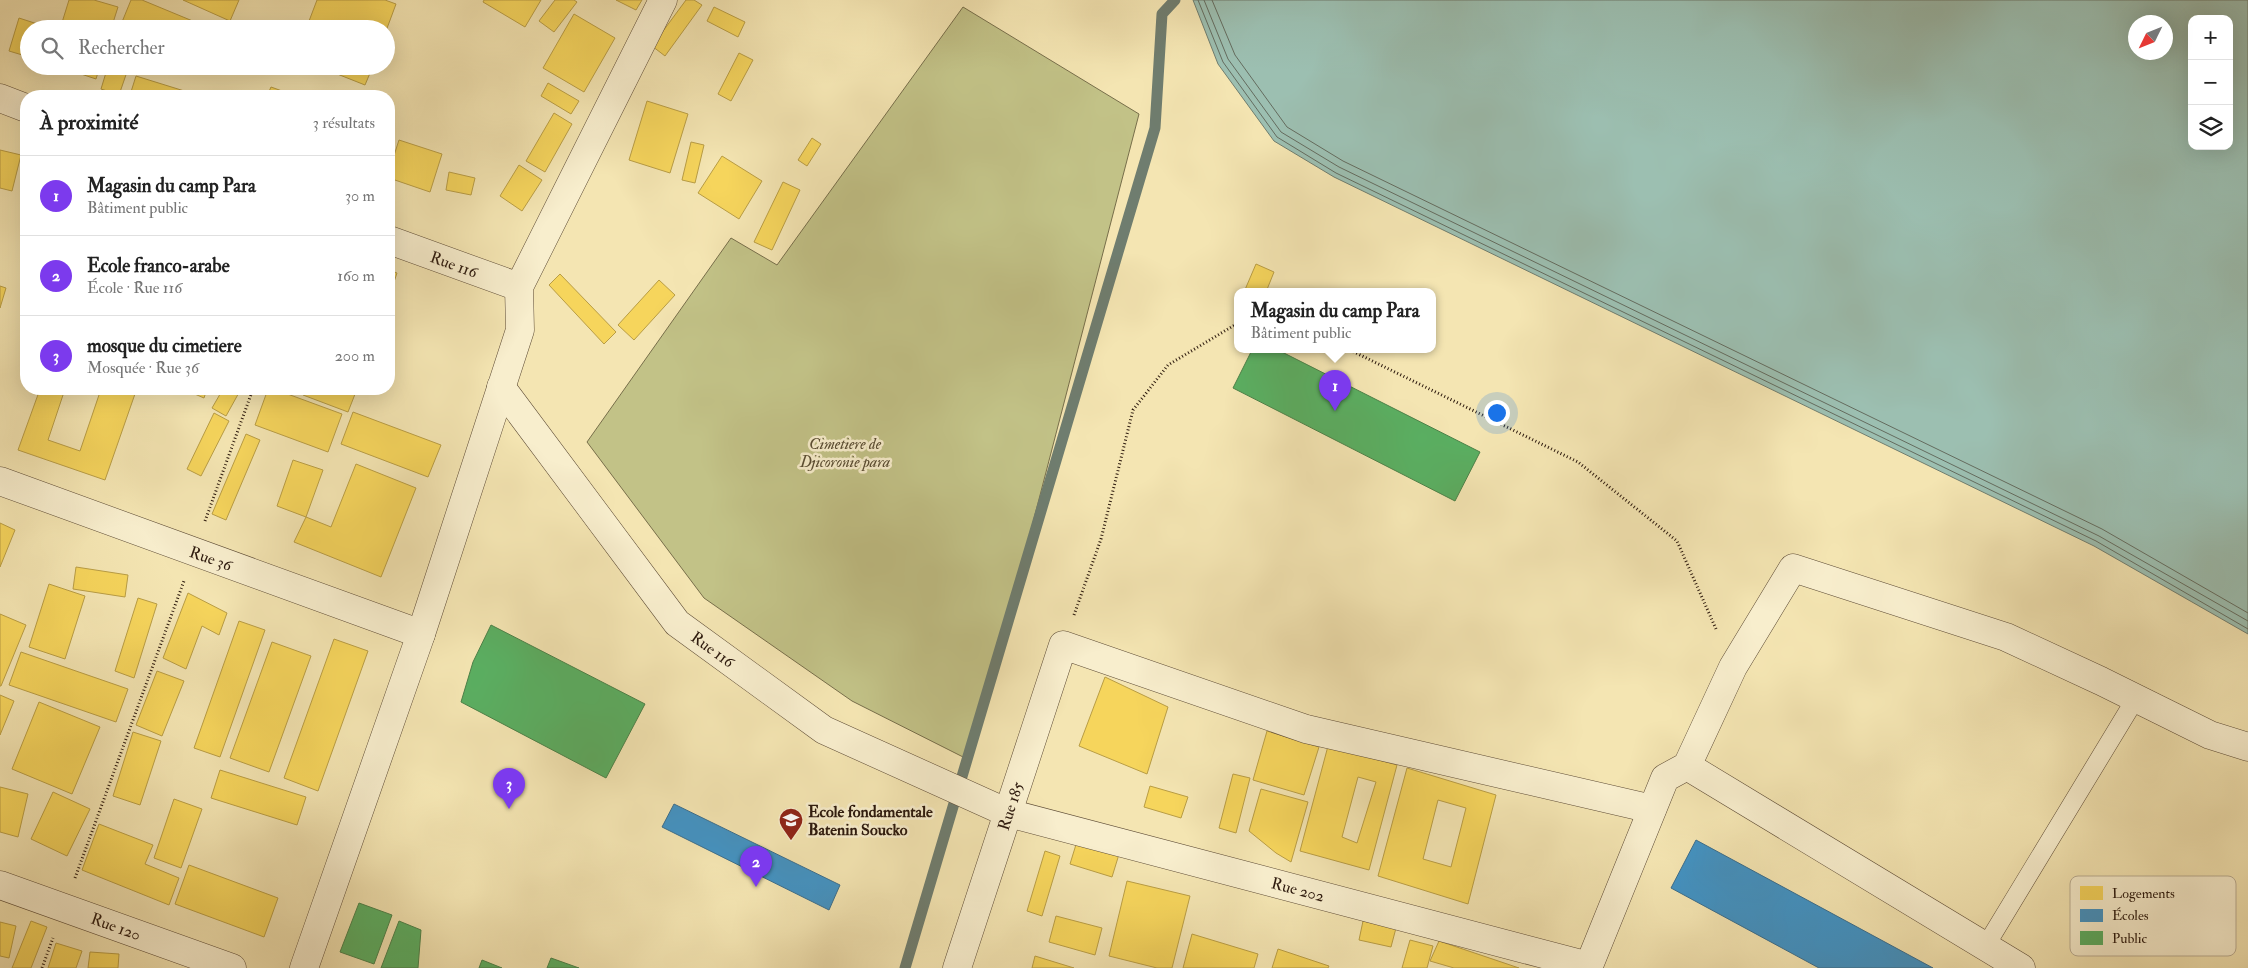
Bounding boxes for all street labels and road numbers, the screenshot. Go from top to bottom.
street label: Rue 116 [427,247,481,283]
street label: Rue 36 [187,542,236,576]
street label: Rue 116 [687,627,739,673]
street label: Rue 185 [994,780,1028,833]
street label: Rue 202 [1269,873,1326,907]
street label: Rue 120 [88,909,143,945]

